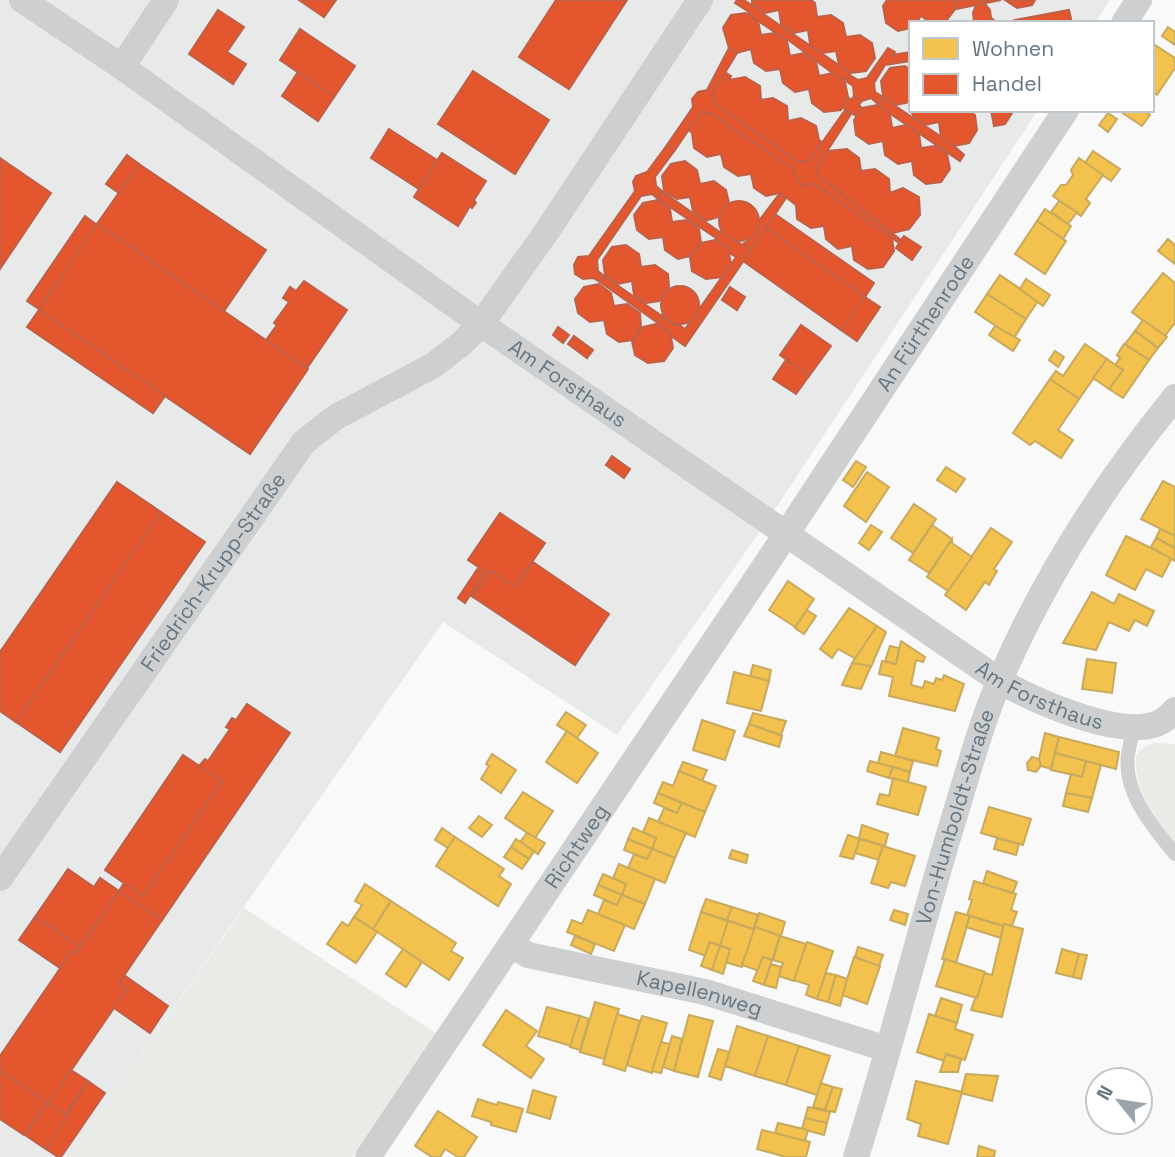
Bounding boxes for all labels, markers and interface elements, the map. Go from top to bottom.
legend [909,21,1154,112]
text: Wohnen [972,35,1054,62]
text: Handel [972,70,1042,97]
street label: An Fürthenrode [870,249,980,396]
street label: Am Forsthaus [503,333,632,433]
street label: Friedrich-Krupp-Straße [134,467,292,676]
street label: Am Forsthaus [971,654,1106,735]
street label: Von-Humboldt-Straße [909,705,1000,928]
street label: Richtweg [538,799,614,894]
street label: Kapellenweg [634,964,766,1022]
north arrow [1084,1066,1154,1136]
text: N [1091,1081,1119,1105]

